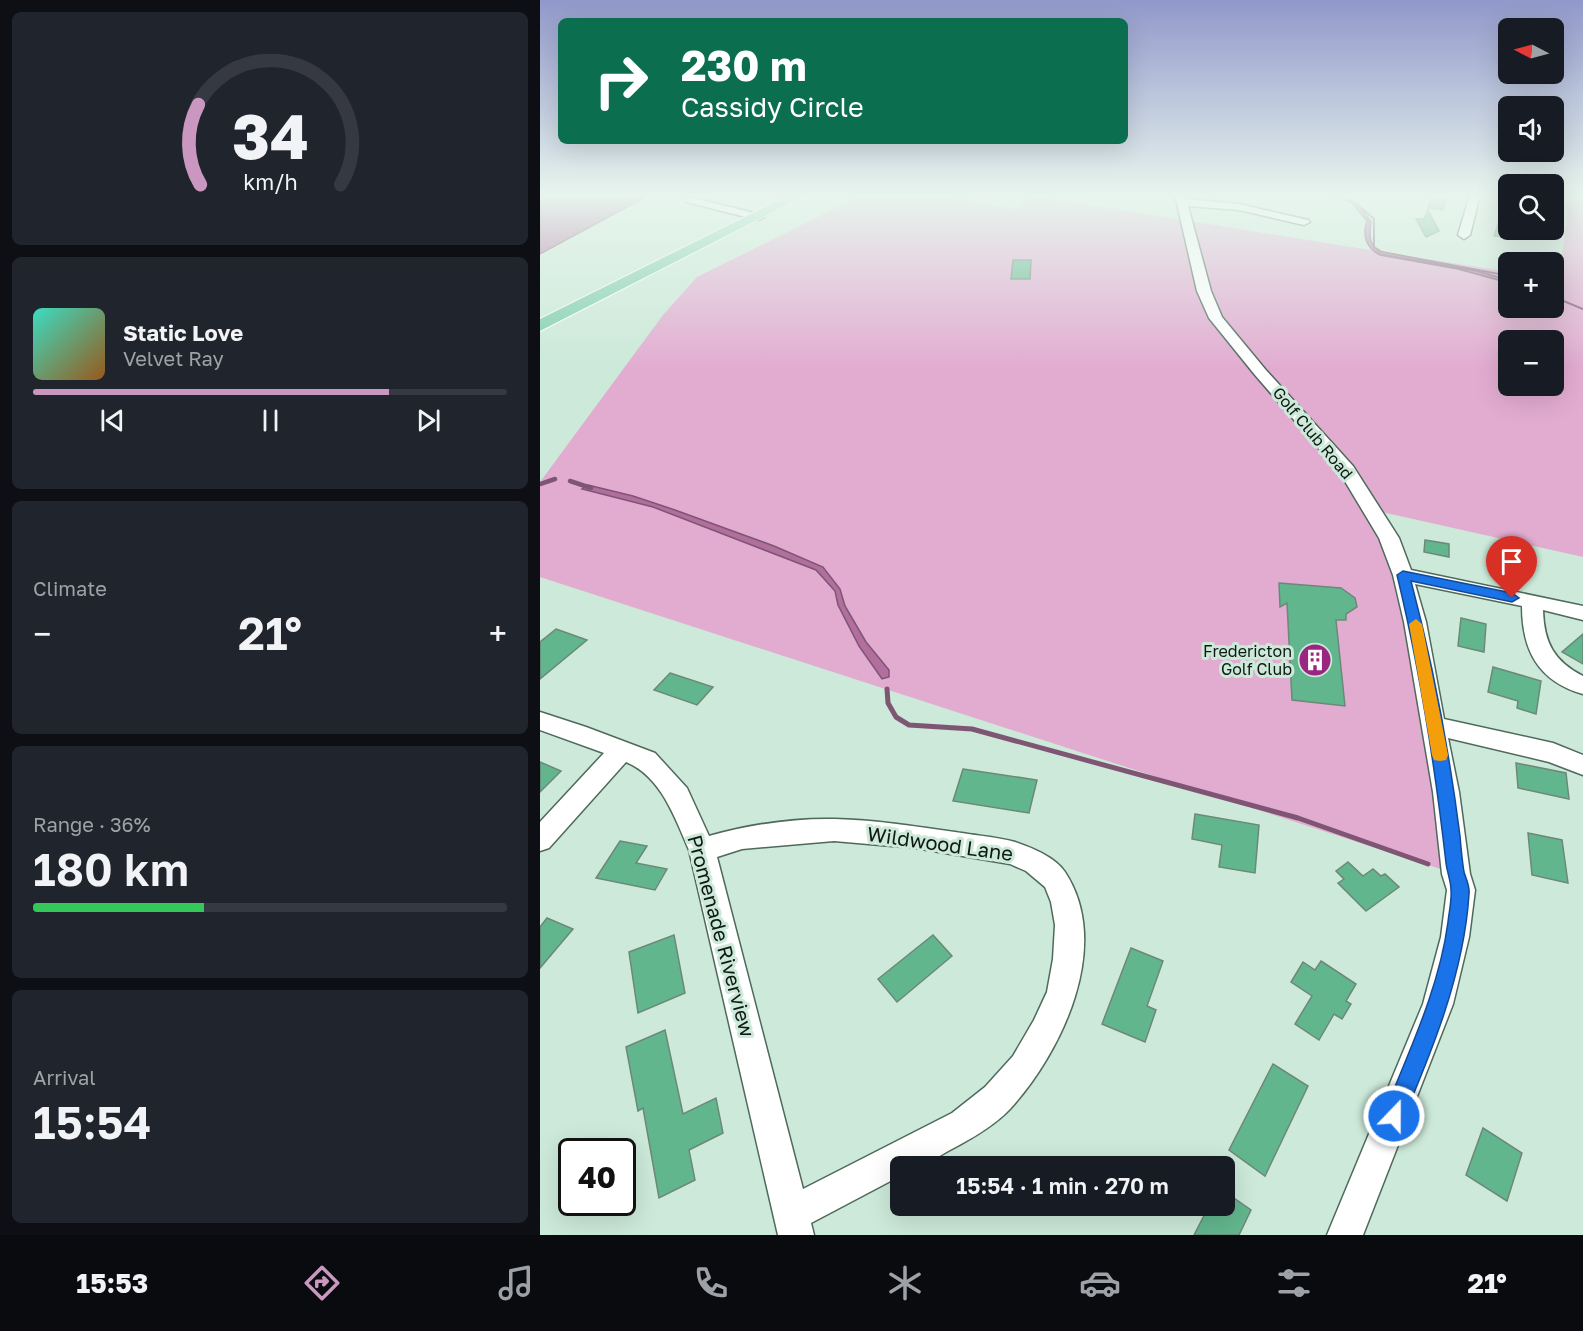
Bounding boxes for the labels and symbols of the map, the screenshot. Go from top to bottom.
north arrow [1498,18,1564,84]
street label: Golf Club Road [1269,383,1357,483]
pin [1486,536,1537,598]
place label: Fredericton Golf Club [1203,641,1292,679]
building icon: Fredericton Golf Club [1297,642,1333,678]
street label: Wildwood Lane [866,821,1015,865]
street label: Promenade Riverview [683,832,761,1040]
position arrow [1362,1084,1426,1148]
speed limit sign: 40 [558,1138,636,1216]

